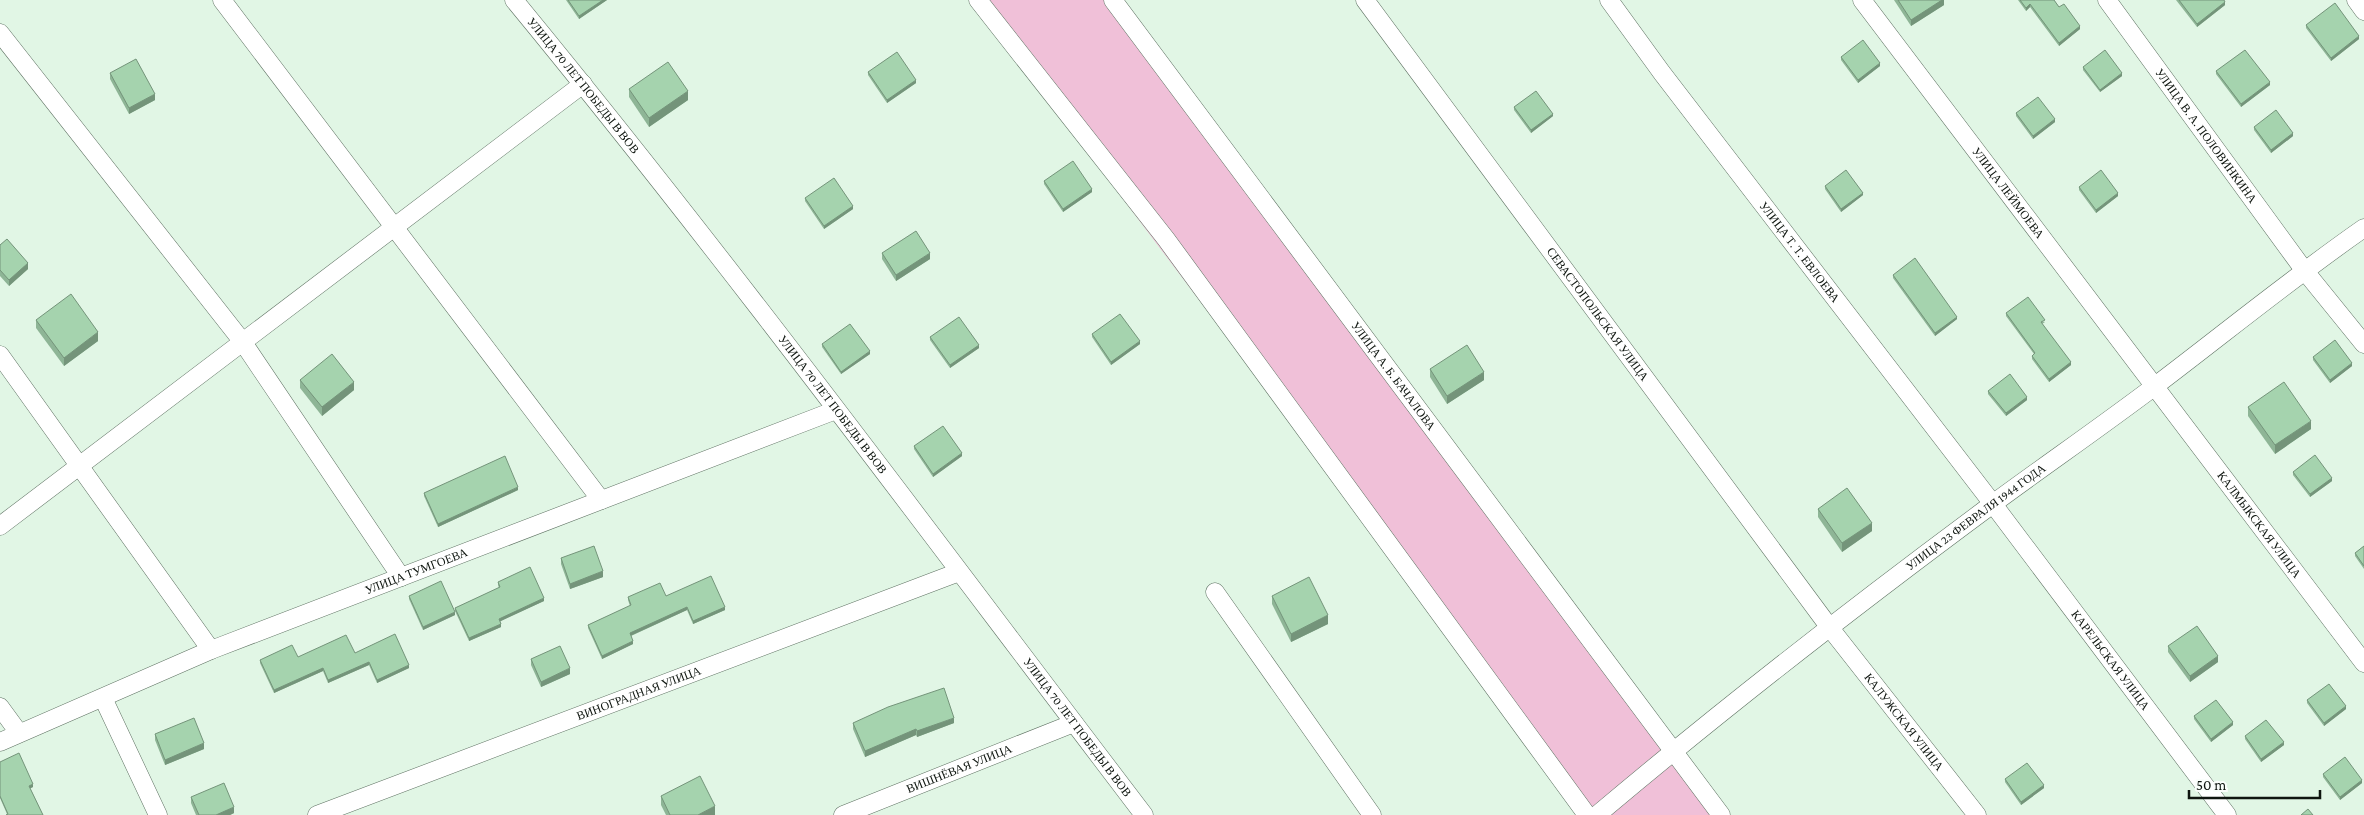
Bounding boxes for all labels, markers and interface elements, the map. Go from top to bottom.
street label: УЛИЦА 70 ЛЕТ ПОБЕДЫ В ВОВ [524,15,642,156]
street label: УЛИЦА В. А. ПОЛОВИНКИНА [2152,66,2260,206]
street label: УЛИЦА ЛЕЙМОЕВА [1969,145,2047,241]
street label: УЛИЦА Т. Т. ЕВЛОЕВА [1756,199,1843,305]
street label: СЕВАСТОПОЛЬСКАЯ УЛИЦА [1544,245,1652,384]
street label: УЛИЦА А. Б. БАЧАЛОВА [1348,319,1439,433]
street label: УЛИЦА 70 ЛЕТ ПОБЕДЫ В ВОВ [775,333,890,477]
street label: УЛИЦА 23 ФЕВРАЛЯ 1944 ГОДА [1903,461,2049,573]
street label: КАЛМЫКСКАЯ УЛИЦА [2214,469,2304,581]
street label: УЛИЦА ТУМГОЕВА [363,545,470,597]
street label: КАРЕЛЬСКАЯ УЛИЦА [2068,607,2153,713]
street label: УЛИЦА 70 ЛЕТ ПОБЕДЫ В ВОВ [1020,655,1134,799]
street label: ВИНОГРАДНАЯ УЛИЦА [575,663,703,723]
street label: КАЛУЖСКАЯ УЛИЦА [1861,670,1947,774]
street label: ВИШНЁВАЯ УЛИЦА [904,741,1014,796]
scale bar [2189,768,2320,800]
text: 50 m [2196,777,2226,793]

